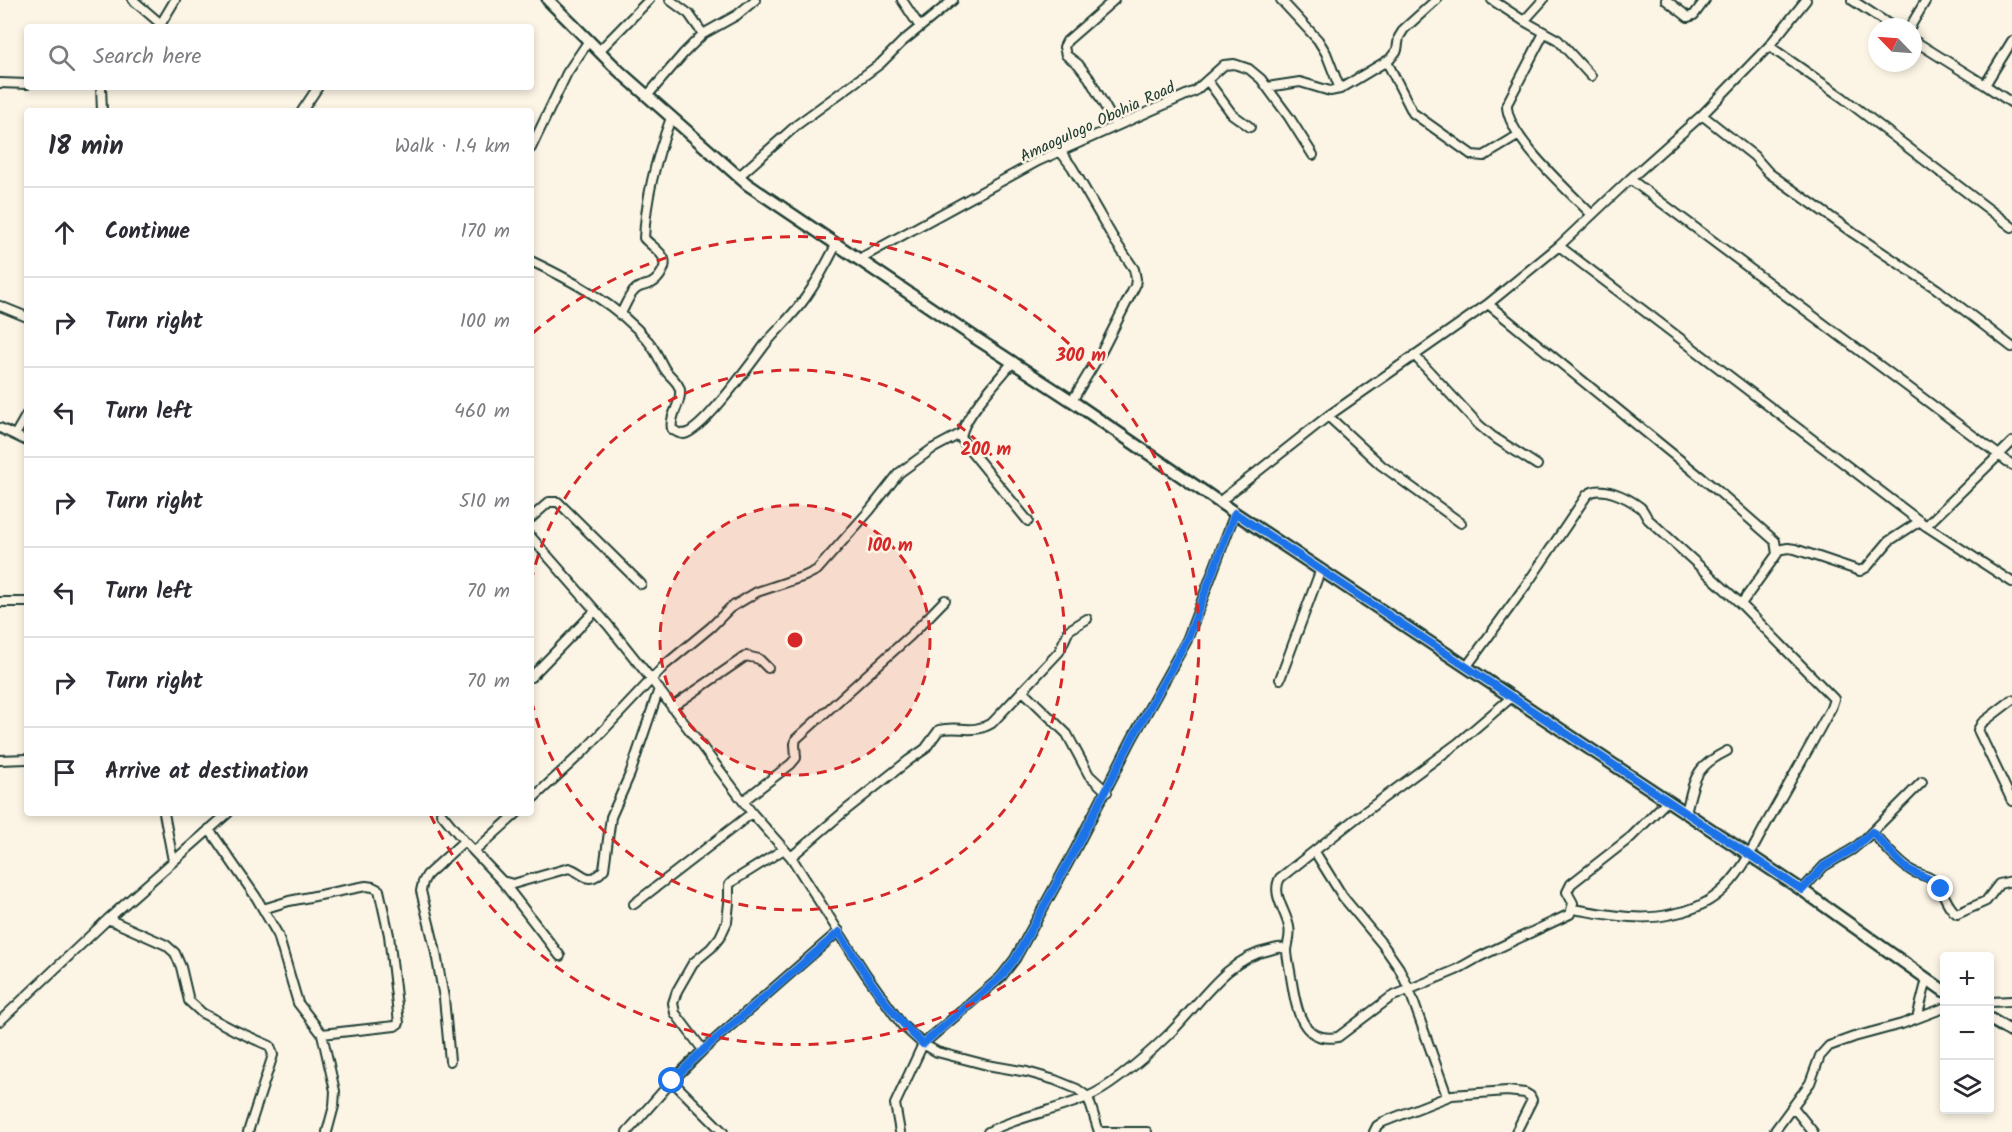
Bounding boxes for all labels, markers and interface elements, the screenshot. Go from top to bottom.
north arrow [1868,18,1922,72]
search box [24,24,534,90]
text: Search here [93,40,201,75]
icon: search [45,41,78,74]
street label: Amaogulogo Obohia Road [1016,75,1180,169]
text: 18 min [48,126,124,168]
text: Walk · 1.4 km [395,131,510,163]
text: Continue [105,215,190,250]
icon: ahead [48,216,81,249]
text: 170 m [461,216,510,248]
text: Turn right [105,305,203,340]
icon: right [48,306,81,339]
text: 100 m [460,306,510,338]
text: 300 m [1055,342,1106,371]
text: Turn left [105,395,192,430]
icon: left [48,396,81,429]
text: 460 m [454,396,510,428]
text: 200 m [961,436,1012,465]
text: Turn right [105,485,203,520]
icon: right [48,486,81,519]
text: 510 m [459,486,510,518]
text: 100 m [867,532,913,561]
text: Turn left [105,575,192,610]
icon: left [48,576,81,609]
text: 70 m [467,576,510,608]
centre of rings [785,630,805,650]
text: Turn right [105,665,203,700]
icon: right [48,666,81,699]
text: 70 m [467,666,510,698]
text: Arrive at destination [105,755,308,790]
icon: arrive [48,756,81,789]
route end [1927,875,1953,901]
map controls [1940,952,1994,1114]
button: + [1940,952,1994,1006]
button: − [1940,1006,1994,1060]
button: layers [1940,1060,1994,1114]
route start [658,1067,684,1093]

